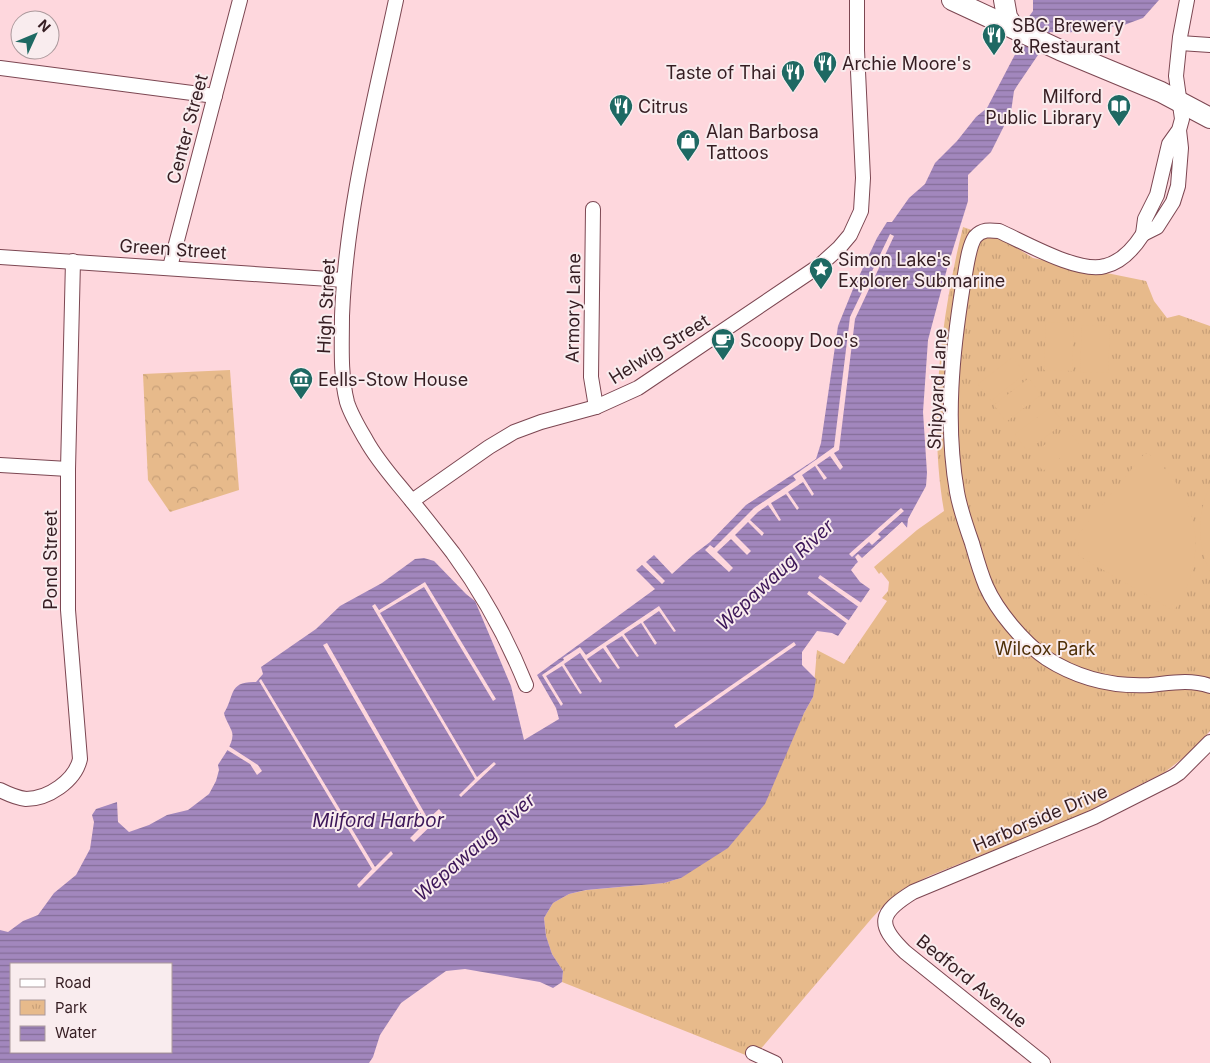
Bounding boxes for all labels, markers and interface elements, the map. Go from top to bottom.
north arrow [10,10,60,60]
place label: SBC Brewery & Restaurant [1012,15,1124,57]
text: N [35,16,55,35]
restaurant icon: SBC Brewery & Restaurant [981,22,1007,56]
restaurant icon: Archie Moore's [812,50,838,84]
place label: Archie Moore's [842,53,971,74]
restaurant icon: Taste of Thai [780,59,806,93]
place label: Taste of Thai [666,62,776,83]
street label: Center Street [162,72,212,186]
place label: Milford Public Library [985,86,1102,128]
restaurant icon: Citrus [608,93,634,127]
library icon: Milford Public Library [1106,93,1132,127]
place label: Citrus [638,96,688,117]
place label: Alan Barbosa Tattoos [706,121,819,163]
shop icon: Alan Barbosa Tattoos [675,128,701,162]
street label: Green Street [119,235,227,263]
place label: Simon Lake's Explorer Submarine [838,249,1005,291]
street label: Armory Lane [562,253,584,363]
place icon: Simon Lake's Explorer Submarine [808,256,834,290]
street label: High Street [313,258,339,354]
street label: Helwig Street [605,310,713,388]
cafe icon: Scoopy Doo's [710,327,736,361]
street label: Shipyard Lane [923,328,951,450]
place label: Scoopy Doo's [740,330,858,351]
museum icon: Eells-Stow House [288,366,314,400]
place label: Eells-Stow House [318,369,468,390]
street label: Pond Street [40,510,61,610]
water label: Wepawaug River [711,514,839,635]
park label: Wilcox Park [995,638,1095,659]
street label: Harborside Drive [970,780,1110,856]
water label: Wepawaug River [410,788,541,906]
water label: Milford Harbor [312,809,445,832]
street label: Bedford Avenue [913,930,1031,1032]
legend [10,963,172,1053]
text: Road [55,973,91,992]
text: Park [55,998,88,1017]
text: Water [55,1023,97,1042]

